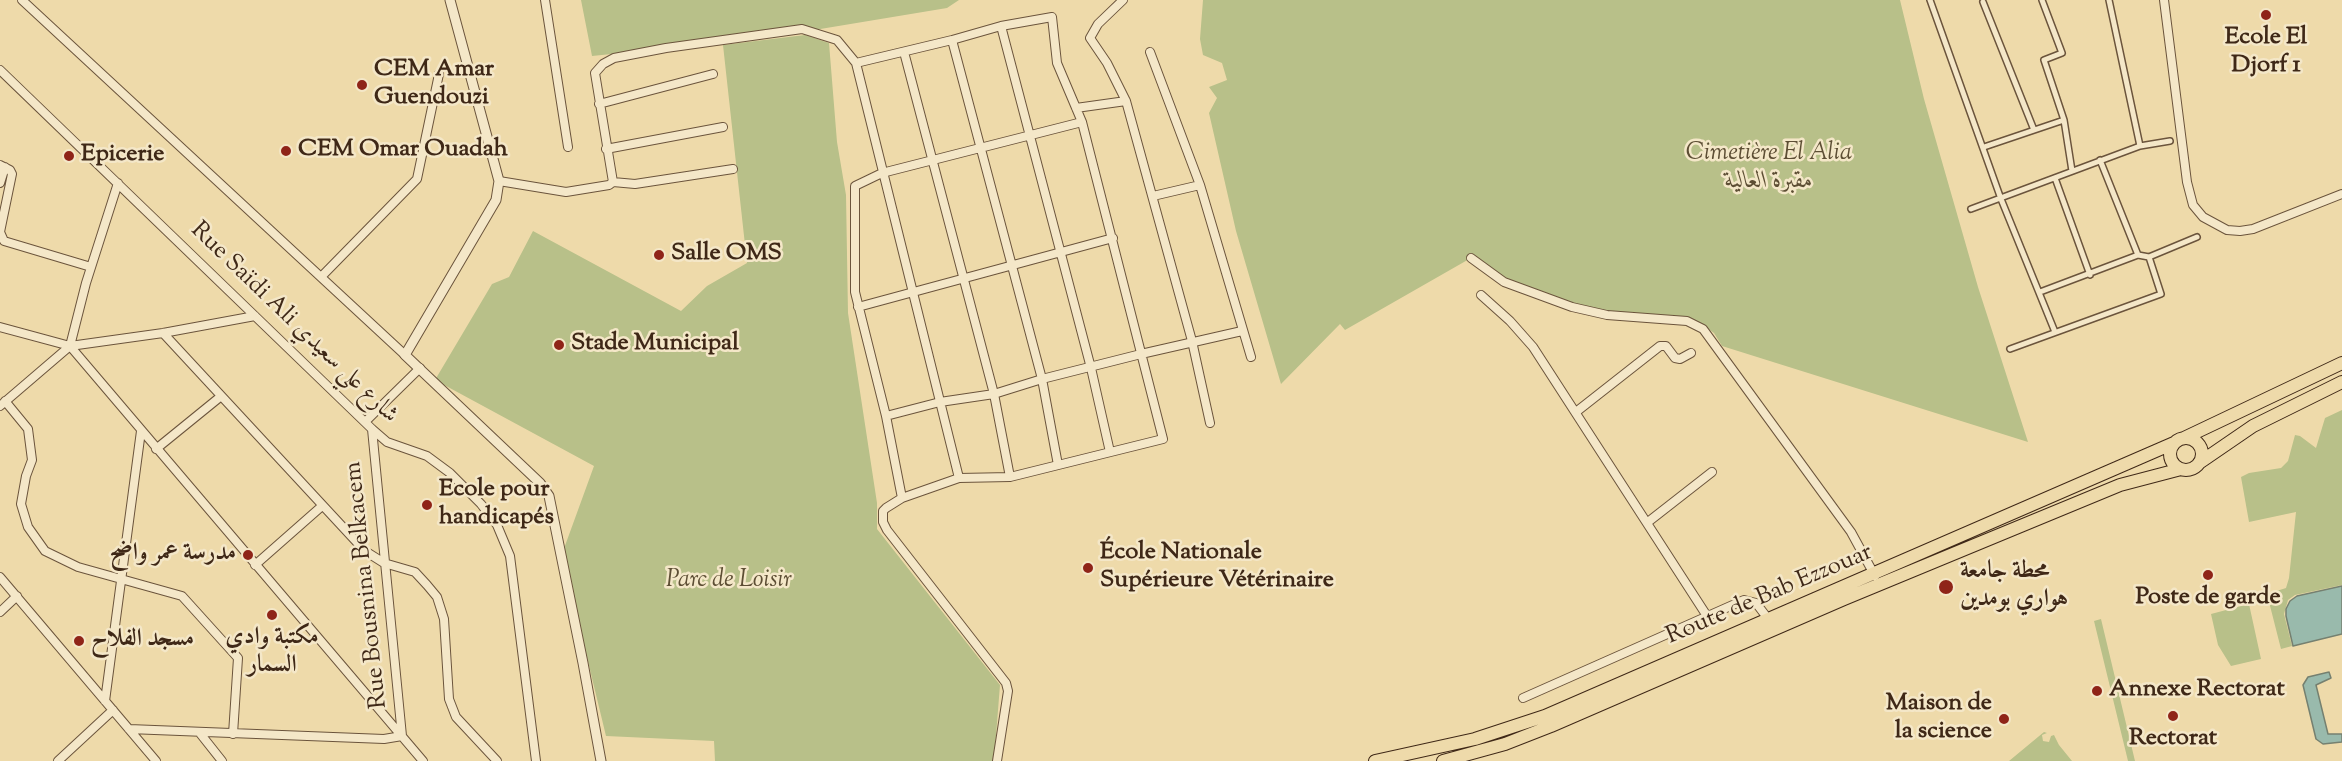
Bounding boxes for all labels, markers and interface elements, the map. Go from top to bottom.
marker: Ecole El Djorf 1 [2259,8,2273,22]
place label: Ecole El Djorf 1 [2225,25,2307,81]
place label: CEM Amar Guendouzi [374,57,494,113]
marker: CEM Amar Guendouzi [355,78,369,92]
place label: CEM Omar Ouadah [298,137,508,165]
park label: Cimetière El Alia مقبرة العالية [1686,141,1852,197]
place label: Epicerie [81,142,164,170]
marker: CEM Omar Ouadah [279,144,293,158]
marker: Epicerie [62,149,76,163]
street label: Rue Saïdi Ali شارع علي سعيدي [183,217,403,431]
place label: Salle OMS [671,241,782,269]
marker: Salle OMS [652,248,666,262]
place label: Stade Municipal [571,331,739,359]
marker: Stade Municipal [552,338,566,352]
street label: Rue Bousnina Belkacem [341,460,395,710]
place label: Ecole pour handicapés [439,477,554,533]
marker: Ecole pour handicapés [420,498,434,512]
place label: École Nationale Supérieure Vétérinaire [1100,540,1334,596]
street label: Route de Bab Ezzouar [1663,540,1877,652]
place label: مدرسة عمر واضح [110,541,236,569]
marker: مدرسة عمر واضح [241,548,255,562]
place label: محطة جامعة هواري بومدين [1960,559,2068,615]
marker: École Nationale Supérieure Vétérinaire [1081,561,1095,575]
park label: Parc de Loisir [666,568,792,596]
marker: Poste de garde [2201,568,2215,582]
marker: محطة جامعة هواري بومدين [1937,578,1955,596]
place label: Poste de garde [2135,585,2281,613]
marker: مكتبة وادي السمار [265,608,279,622]
place label: مكتبة وادي السمار [225,625,319,681]
place label: مسجد الفلاح [91,627,194,655]
marker: مسجد الفلاح [72,634,86,648]
place label: Annexe Rectorat [2109,677,2285,705]
marker: Annexe Rectorat [2090,684,2104,698]
place label: Maison de la science [1886,691,1992,747]
marker: Rectorat [2166,709,2180,723]
marker: Maison de la science [1997,712,2011,726]
place label: Rectorat [2129,726,2217,754]

